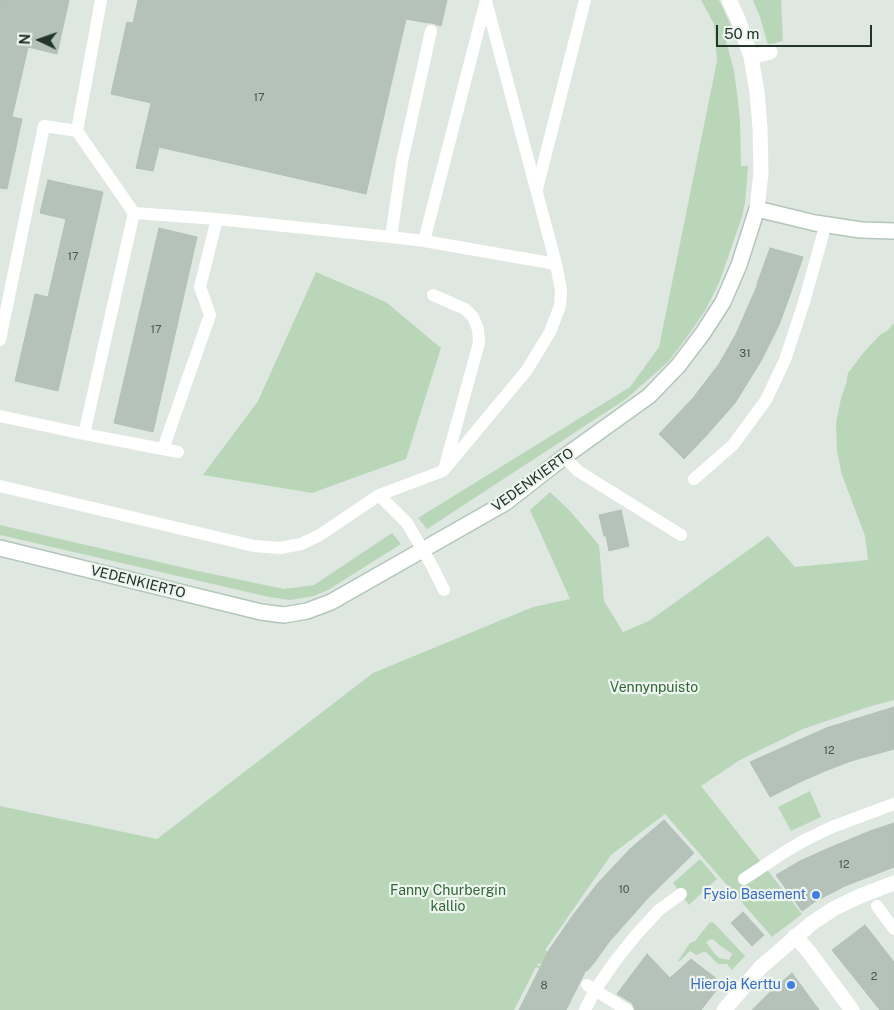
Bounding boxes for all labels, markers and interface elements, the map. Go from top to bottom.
north arrow [15,15,65,65]
scale bar [719,15,875,47]
text: 50 m [724,25,759,42]
text: N [17,33,33,45]
house number: 17 [253,91,265,105]
house number: 17 [67,250,79,264]
house number: 17 [150,323,162,337]
house number: 31 [739,347,751,361]
street label: VEDENKIERTO [489,445,577,515]
street label: VEDENKIERTO [89,562,187,602]
park label: Vennynpuisto [610,680,698,696]
house number: 12 [823,744,835,758]
house number: 12 [838,858,850,872]
park label: Fanny Churbergin kallio [390,883,506,916]
house number: 10 [618,883,630,897]
place label: Fysio Basement [703,887,806,903]
marker: Fysio Basement [810,889,822,901]
house number: 2 [871,970,877,984]
place label: Hieroja Kerttu [690,977,781,993]
house number: 8 [540,979,548,993]
marker: Hieroja Kerttu [785,979,797,991]

